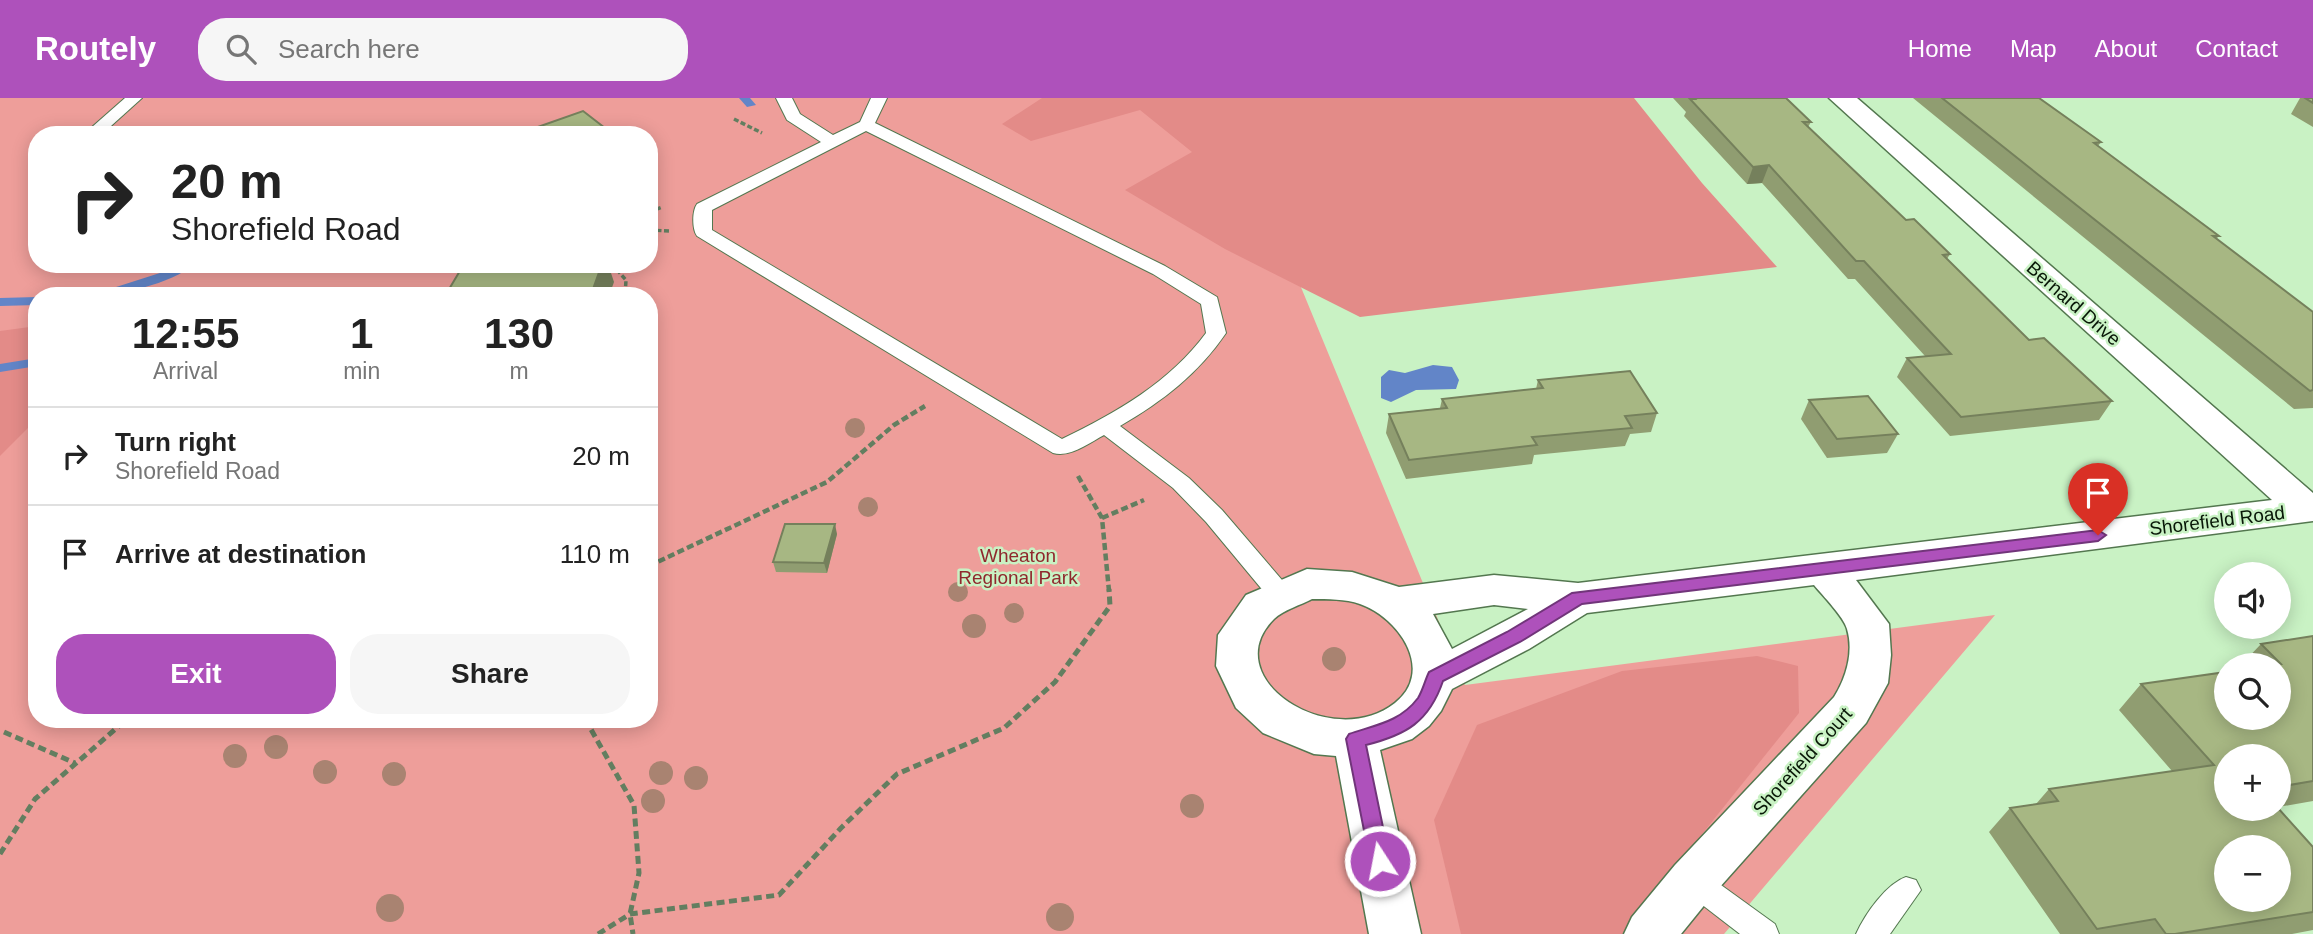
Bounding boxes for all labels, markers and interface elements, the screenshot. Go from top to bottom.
search box [198,18,688,81]
text: Routely [35,30,156,67]
icon: search [222,30,260,68]
text: Search here [278,34,420,64]
text: Home [1908,35,1972,62]
text: Map [2010,35,2057,62]
text: About [2095,35,2157,62]
text: Contact [2195,35,2278,62]
icon: right [56,154,147,245]
text: 20 m [171,154,283,208]
text: Shorefield Road [171,211,400,247]
street label: Bernard Drive [2023,257,2125,350]
text: 12:55 [132,310,239,357]
text: 1 [350,310,373,357]
text: 130 [484,310,554,357]
text: Arrival [153,358,218,384]
text: min [343,358,380,384]
text: m [510,358,529,384]
text: Turn right [115,427,236,457]
icon: right [56,437,94,475]
text: 20 m [572,441,630,471]
text: Shorefield Road [115,458,280,484]
pin [2068,463,2128,535]
icon: arrive [2079,474,2117,512]
street label: Shorefield Road [2148,502,2286,539]
icon: arrive [56,535,94,573]
text: Arrive at destination [115,539,366,569]
text: 110 m [560,539,630,569]
park label: Wheaton Regional Park [958,545,1078,588]
map controls [2214,562,2291,912]
button: sound [2214,562,2291,639]
button: Exit [56,634,336,714]
button: Share [350,634,630,714]
button: search [2214,653,2291,730]
street label: Shorefield Court [1749,703,1857,819]
button: + [2214,744,2291,821]
position arrow [1343,824,1417,898]
button: − [2214,835,2291,912]

